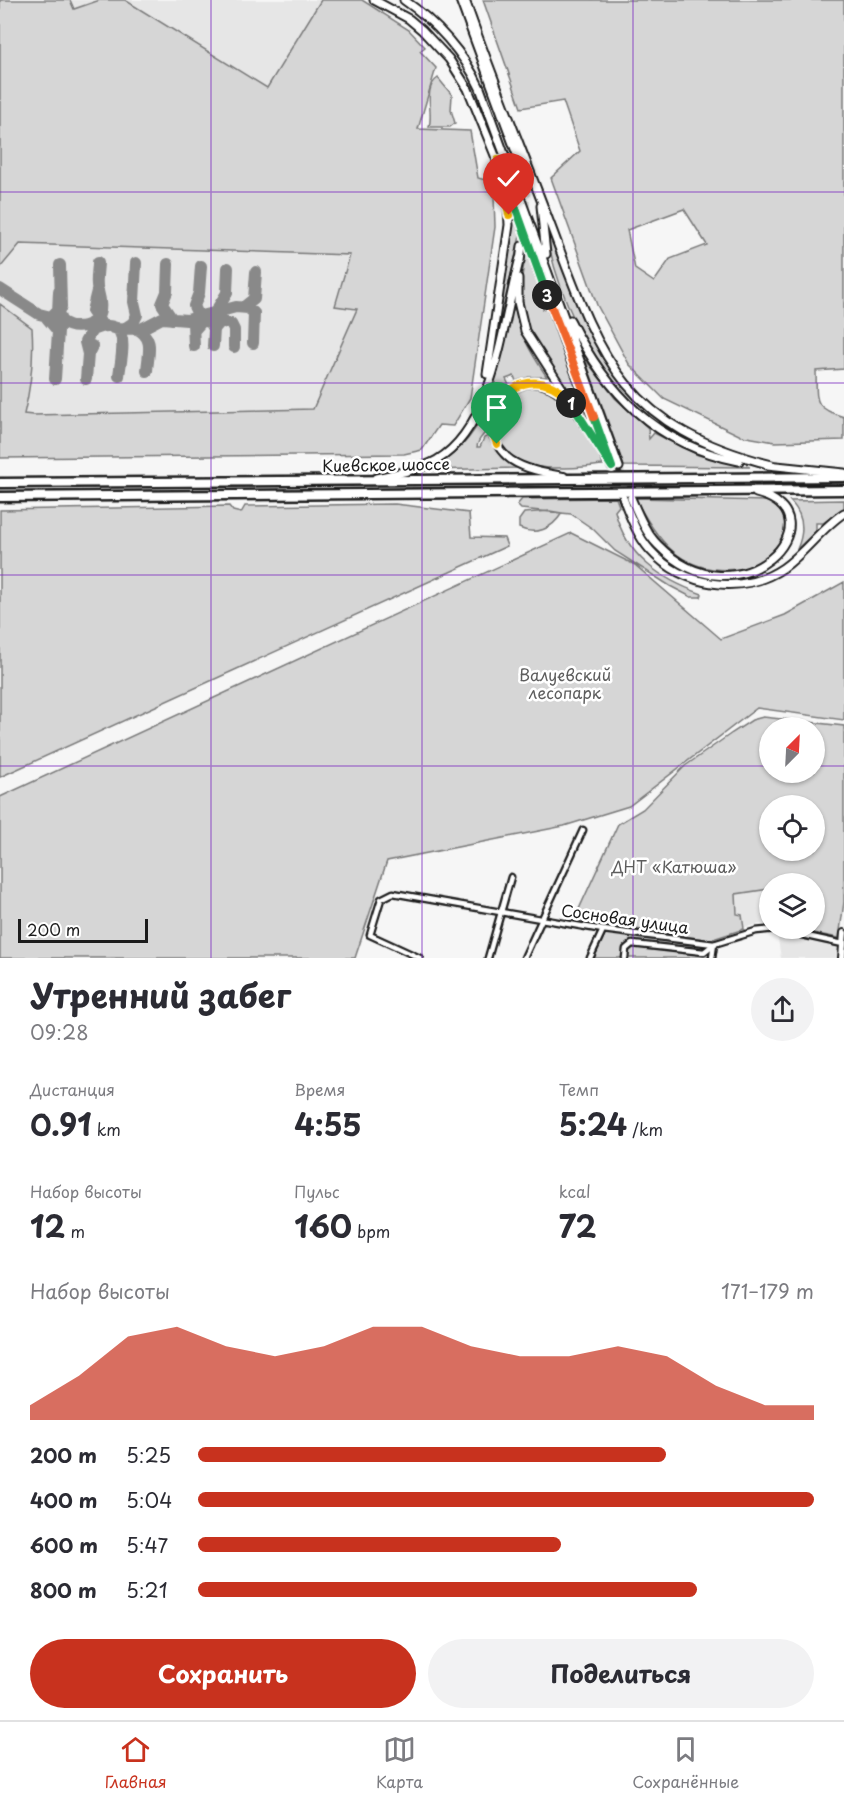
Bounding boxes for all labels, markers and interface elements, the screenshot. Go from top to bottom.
pin [483,153,534,215]
icon: check [492,162,525,195]
pin: 3 [532,280,562,310]
text: 3 [542,283,552,307]
pin [471,382,522,444]
pin: 1 [556,388,586,418]
icon: arrive [480,391,513,424]
text: 1 [567,391,575,415]
street label: Киевское шоссе [322,451,450,477]
park label: Валуевский лесопарк [519,662,611,704]
north arrow [759,717,825,783]
map controls [759,717,825,939]
button: locate [759,795,825,861]
park label: ДНТ «Катюша» [611,854,737,878]
button: layers [759,873,825,939]
street label: Сосновая улица [560,897,690,939]
scale bar [18,916,148,944]
text: 200 m [27,917,80,941]
text: Утренний забег [30,969,291,1019]
button: share [751,978,814,1041]
text: 09:28 [30,1017,89,1047]
text: Дистанция [30,1077,115,1101]
text: Время [294,1077,345,1101]
text: Темп [559,1077,599,1101]
text: 0.91 [30,1101,92,1146]
text: 4:55 [294,1101,362,1146]
text: 5:24 [559,1101,627,1146]
text: km [92,1117,121,1141]
text: /km [627,1117,663,1141]
text: Набор высоты [30,1179,142,1203]
text: Пульс [294,1179,340,1203]
text: kcal [559,1179,591,1203]
text: 12 [30,1203,65,1248]
text: 160 [294,1203,352,1248]
text: 72 [559,1203,597,1248]
text: m [65,1219,85,1243]
text: bpm [352,1219,390,1243]
text: Набор высоты [30,1276,170,1306]
text: 171–179 m [721,1276,814,1306]
text: 200 m [30,1440,97,1470]
text: 5:25 [126,1440,171,1470]
text: 400 m [30,1485,98,1515]
text: 5:04 [126,1485,172,1515]
text: 600 m [30,1530,98,1560]
text: 5:47 [126,1530,168,1560]
text: 800 m [30,1575,97,1605]
text: 5:21 [126,1575,168,1605]
button: Сохранить [30,1639,416,1708]
button: Поделиться [428,1639,814,1708]
tab: Главная [105,1733,167,1793]
tab: Карта [376,1733,423,1793]
tab: Сохранённые [632,1733,739,1793]

